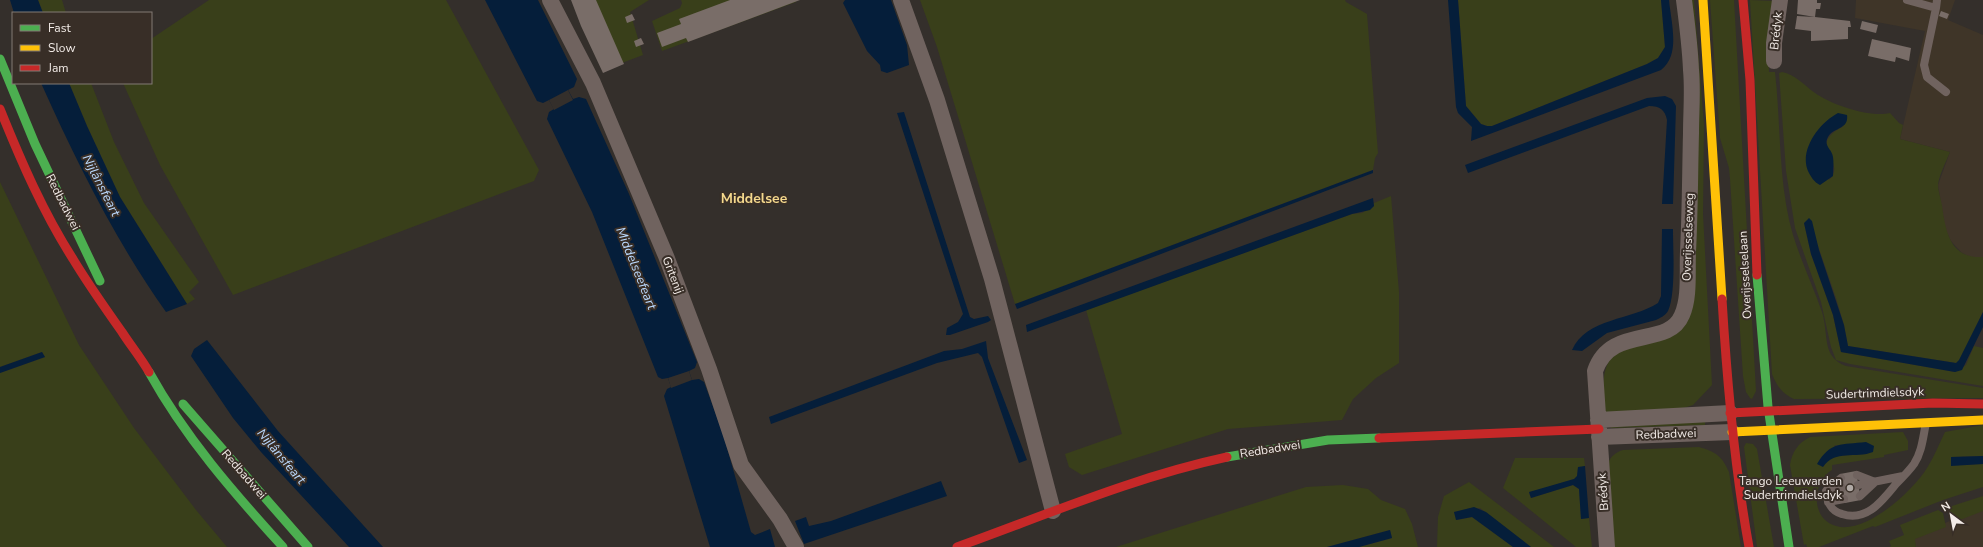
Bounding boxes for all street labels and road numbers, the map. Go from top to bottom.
street label: Brédyk [1766,10,1786,51]
street label: Redbadwei [42,171,84,233]
street label: Overijsselseweg [1678,192,1698,282]
street label: Overijsselselaan [1735,231,1755,319]
street label: Gritenij [659,254,687,296]
street label: Sudertrimdielsdyk [1826,383,1925,403]
street label: Redbadwei [1635,425,1697,443]
street label: Redbadwei [1239,436,1301,462]
street label: Redbadwei [218,446,270,502]
street label: Brédyk [1594,472,1612,511]

